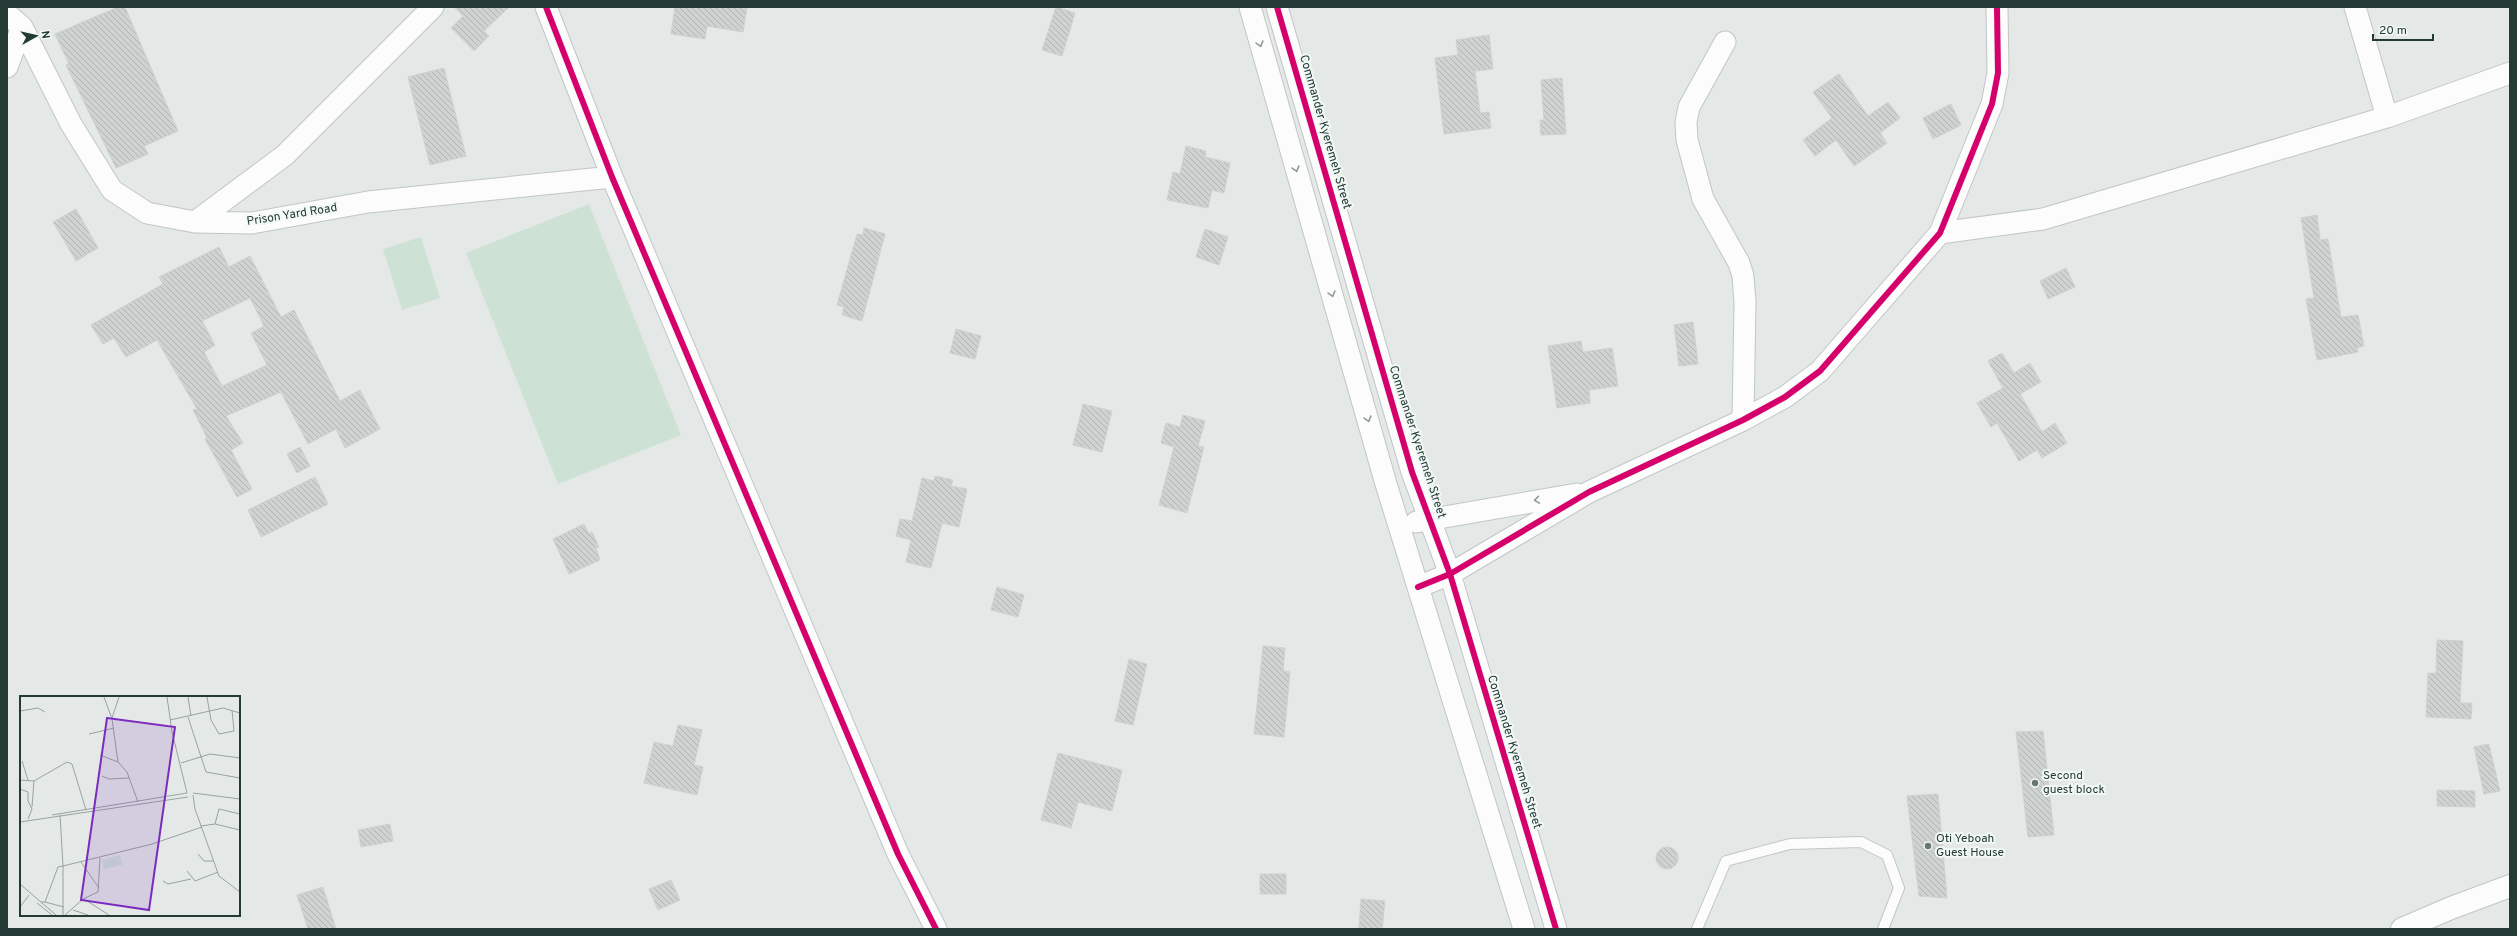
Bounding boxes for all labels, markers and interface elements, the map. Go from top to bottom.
north arrow [16,16,56,56]
scale bar [2373,16,2433,42]
text: 20 m [2379,23,2407,39]
text: N [37,30,52,40]
one-way arrow [1256,41,1264,48]
street label: Commander Kyeremeh Street [1295,53,1355,211]
one-way arrow [1291,166,1300,173]
street label: Prison Yard Road [246,200,338,230]
one-way arrow [1327,291,1336,298]
street label: Commander Kyeremeh Street [1385,363,1449,521]
one-way arrow [1363,416,1372,423]
one-way arrow [1534,496,1540,504]
street label: Commander Kyeremeh Street [1483,673,1545,831]
inset map [20,696,240,916]
place label: Second guest block [2043,768,2105,798]
marker: Second guest block [2030,778,2040,788]
place label: Oti Yeboah Guest House [1936,831,2004,861]
marker: Oti Yeboah Guest House [1923,841,1933,851]

